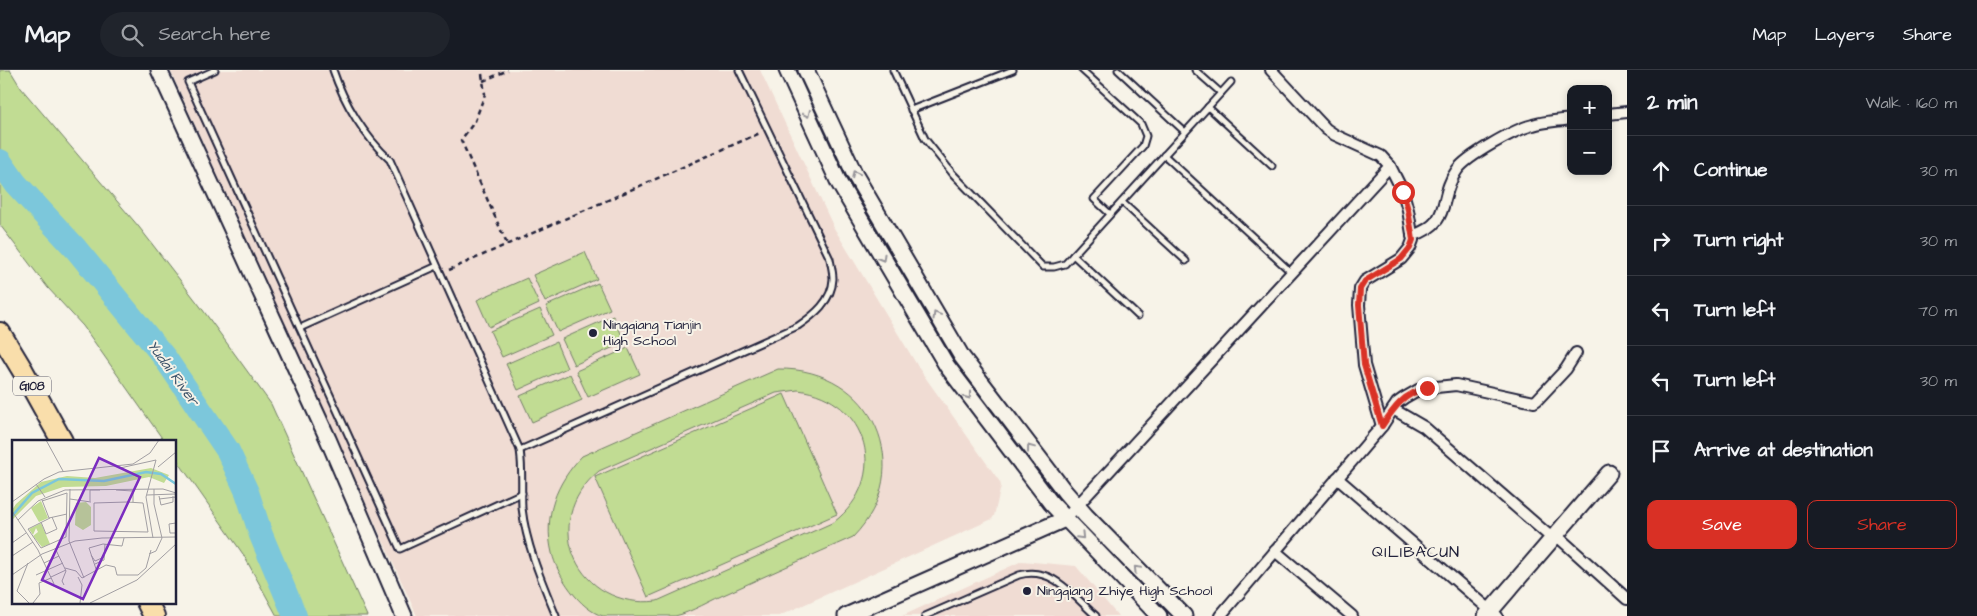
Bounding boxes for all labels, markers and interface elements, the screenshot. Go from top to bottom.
search box [100,12,450,57]
text: Map [25,18,70,52]
icon: search [118,21,146,49]
text: Search here [158,21,271,48]
text: Map [1752,22,1786,47]
text: Layers [1814,22,1875,47]
text: Share [1903,22,1952,47]
map controls [1567,85,1612,175]
button: + [1567,85,1612,130]
text: 2 min [1647,88,1697,117]
text: Walk · 160 m [1865,92,1957,114]
one-way arrow [801,109,811,118]
button: − [1567,130,1612,175]
icon: ahead [1647,157,1675,185]
text: Continue [1694,157,1768,184]
text: 30 m [1920,160,1957,182]
one-way arrow [851,170,861,179]
route start [1392,181,1415,204]
icon: right [1647,227,1675,255]
text: Turn right [1694,227,1783,254]
text: 30 m [1920,230,1957,252]
one-way arrow [876,253,886,262]
icon: left [1647,297,1675,325]
text: Turn left [1694,297,1775,324]
text: 70 m [1918,300,1957,322]
one-way arrow [933,311,943,320]
place label: Ningqiang Tianjin High School [603,315,701,351]
marker: Ningqiang Tianjin High School [587,327,599,339]
water label: Yudai River [142,336,205,411]
icon: left [1647,367,1675,395]
text: Turn left [1694,367,1775,394]
text: 30 m [1920,370,1957,392]
road number: G108 [13,376,51,396]
route end [1416,377,1439,400]
one-way arrow [962,390,971,400]
icon: arrive [1647,437,1675,465]
text: Arrive at destination [1694,437,1873,464]
inset map [12,440,176,604]
one-way arrow [1027,445,1035,454]
button: Save [1647,500,1797,549]
button: Share [1807,500,1957,549]
one-way arrow [1075,530,1084,539]
district label: QILIBACUN [1372,541,1460,563]
one-way arrow [1134,566,1143,575]
place label: Ningqiang Zhiye High School [1037,581,1212,601]
marker: Ningqiang Zhiye High School [1021,585,1033,597]

